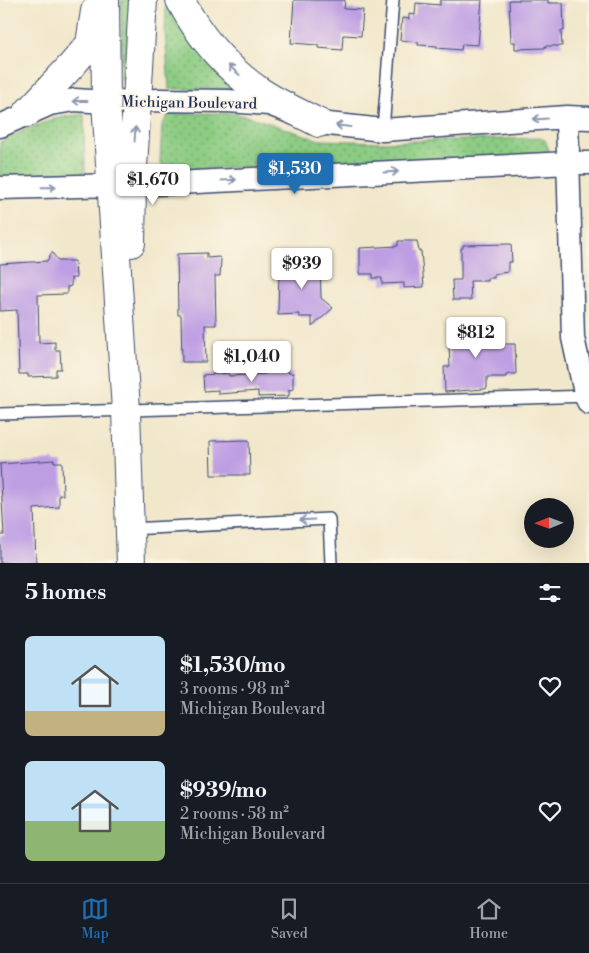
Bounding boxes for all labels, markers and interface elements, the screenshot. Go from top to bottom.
one-way arrow [227,64,240,75]
street label: Michigan Boulevard [121,92,258,114]
one-way arrow [72,96,88,106]
one-way arrow [533,115,549,124]
one-way arrow [336,121,352,131]
one-way arrow [131,126,140,142]
pin: $1,530 [254,152,336,195]
text: $1,530 [268,159,322,179]
pin: $1,670 [112,164,194,206]
one-way arrow [383,167,399,176]
text: $1,670 [127,170,179,190]
one-way arrow [220,175,236,185]
one-way arrow [40,182,56,191]
pin: $939 [272,248,332,290]
text: $939 [282,254,322,274]
pin: $812 [446,316,506,359]
text: $812 [457,323,495,343]
pin: $1,040 [211,340,293,383]
text: $1,040 [224,347,280,367]
north arrow [524,498,574,548]
map controls [524,498,574,548]
one-way arrow [299,516,315,525]
icon: filters [536,579,564,607]
text: 5 homes [25,580,106,606]
text: $1,530/mo [180,653,286,679]
icon: home [65,656,125,716]
icon: heart [536,672,564,700]
text: 3 rooms · 98 m² [180,679,290,699]
text: Michigan Boulevard [180,699,325,719]
text: $939/mo [180,778,267,804]
icon: home [65,781,125,841]
icon: heart [536,797,564,825]
text: 2 rooms · 58 m² [180,804,289,824]
text: Michigan Boulevard [180,824,325,844]
tab: Map [81,895,109,943]
tab: Saved [271,895,308,943]
tab: Home [470,895,508,943]

